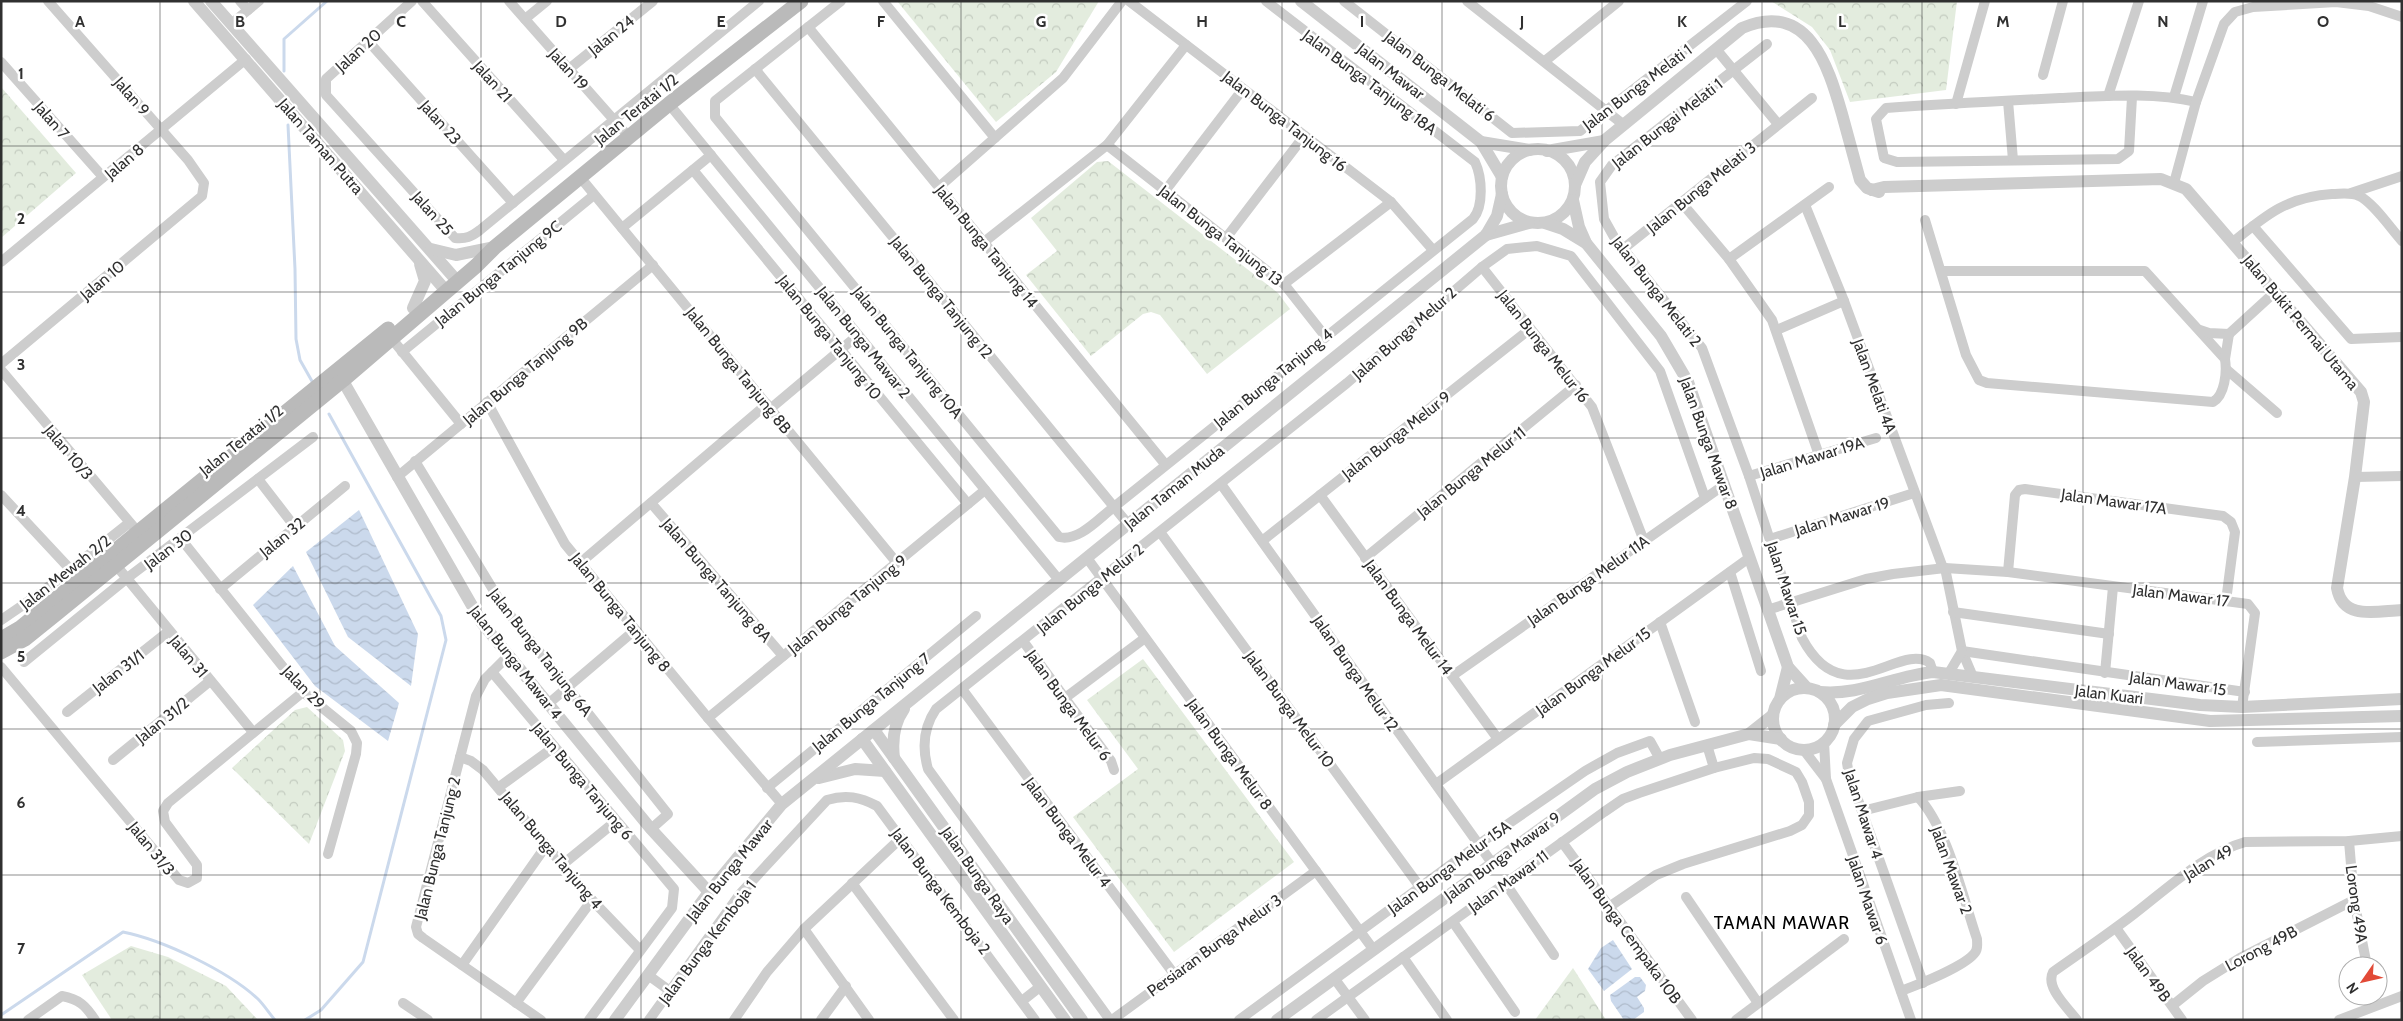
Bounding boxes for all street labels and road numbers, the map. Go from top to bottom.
street label: Jalan 24 [584,11,638,60]
street label: Jalan 20 [331,25,385,77]
street label: Jalan Bunga Tanjung 18A [1298,25,1441,139]
street label: Jalan Bunga Melati 6 [1380,27,1499,126]
street label: Jalan Mawar [1352,39,1429,104]
street label: Jalan Bunga Melati 1 [1578,40,1696,135]
street label: Jalan 19 [544,44,592,94]
street label: Jalan 21 [468,56,516,106]
street label: Jalan Bunga Tanjung 16 [1218,66,1351,176]
street label: Jalan Teratai 1/2 [590,70,682,150]
street label: Jalan 9 [109,72,153,119]
street label: Jalan Bungai Melati 1 [1608,74,1726,173]
street label: Jalan Taman Putra [273,94,368,198]
street label: Jalan 23 [415,96,465,148]
street label: Jalan 7 [29,97,73,143]
street label: Jalan Bunga Melati 3 [1642,138,1760,238]
street label: Jalan 8 [100,140,148,184]
street label: Jalan Bunga Tanjung 14 [931,180,1042,312]
street label: Jalan Bunga Tanjung 13 [1154,181,1286,290]
street label: Jalan 25 [407,187,457,239]
street label: Jalan Bunga Tanjung 9C [431,216,565,331]
street label: Jalan Bunga Tanjung 12 [886,232,997,362]
street label: Jalan Bunga Melati 2 [1607,232,1706,350]
street label: Jalan Bukit Permai Utama [2238,250,2363,394]
street label: Jalan 10 [76,256,128,305]
street label: Jalan Bunga Tanjung 10 [773,271,886,403]
street label: Jalan Bunga Mawar 2 [812,282,915,402]
street label: Jalan Bunga Tanjung 10A [848,282,967,422]
street label: Jalan Bunga Melur 2 [1348,283,1460,384]
street label: Jalan Bunga Melur 16 [1493,285,1594,406]
street label: Jalan Bunga Tanjung 8B [681,302,796,438]
street label: Jalan Bunga Tanjung 9B [458,313,592,430]
street label: Jalan Bunga Tanjung 4 [1209,325,1337,433]
street label: Jalan Melati 4A [1848,335,1901,436]
street label: Jalan Bunga Mawar 8 [1675,373,1741,512]
street label: Jalan Bunga Melur 9 [1337,387,1454,484]
street label: Jalan Teratai 1/2 [195,401,287,481]
street label: Jalan 10/3 [40,420,97,484]
street label: Jalan Bunga Melur 11 [1413,423,1529,523]
street label: Jalan Mawar 19A [1757,433,1867,483]
street label: Jalan Taman Muda [1120,441,1228,534]
street label: Jalan Mawar 17A [2059,485,2168,518]
street label: Jalan Mawar 19 [1791,493,1892,540]
street label: Jalan 32 [255,513,309,562]
street label: Jalan Bunga Tanjung 8A [657,514,776,646]
street label: Jalan 30 [140,525,196,574]
street label: Jalan Mewah 2/2 [15,531,115,614]
street label: Jalan Bunga Melur 11A [1523,531,1653,630]
street label: Jalan Mawar 15 [1762,538,1811,638]
street label: Jalan Bunga Melur 2 [1032,540,1148,638]
street label: Jalan Bunga Tanjung 8 [566,548,675,676]
street label: Jalan Bunga Tanjung 9 [783,551,910,659]
street label: Jalan Bunga Melur 14 [1360,555,1457,679]
street label: Jalan Mawar 17 [2131,580,2230,611]
street label: Jalan Bunga Tanjung 6A [484,584,597,720]
street label: Jalan Bunga Mawar 4 [465,601,566,723]
street label: Jalan Bunga Melur 12 [1308,611,1403,735]
street label: Jalan Bunga Melur 15 [1531,623,1654,720]
street label: Jalan 31 [165,630,212,681]
street label: Jalan 31/1 [88,645,148,698]
street label: Jalan Bunga Melur 6 [1021,645,1115,764]
street label: Jalan Bunga Melur 10 [1240,646,1338,771]
street label: Jalan Bunga Tanjung 7 [808,649,934,756]
street label: Jalan 29 [278,661,329,713]
street label: Jalan Mawar 15 [2127,667,2228,700]
street label: Jalan Kuari [2073,681,2144,708]
street label: Jalan 31/2 [131,693,193,748]
street label: Jalan Bunga Melur 8 [1182,694,1276,814]
street label: Jalan Bunga Tanjung 6 [527,718,637,844]
street label: Jalan Mawar 4 [1840,766,1887,861]
street label: Jalan Bunga Melur 4 [1019,773,1115,891]
street label: Jalan Bunga Tanjung 2 [410,775,464,922]
street label: Jalan Bunga Tanjung 4 [496,787,606,913]
street label: Jalan Bunga Mawar 9 [1440,808,1564,906]
street label: Jalan Bunga Mawar [682,815,777,926]
street label: Jalan Bunga Melur 15A [1383,816,1515,919]
street label: Jalan 31/3 [124,817,179,879]
street label: Jalan Bunga Raya [936,822,1018,928]
street label: Jalan Mawar 2 [1926,823,1976,917]
street label: Jalan Bunga Kemboja 2 [886,824,994,958]
street label: Jalan 49 [2179,840,2236,885]
street label: Jalan Mawar 11 [1464,846,1552,917]
street label: Jalan Mawar 6 [1843,852,1892,947]
street label: Jalan Bunga Cempaka 10B [1567,854,1686,1008]
street label: Lorong 49A [2342,864,2371,944]
street label: Jalan Bunga Kemboja 1 [654,877,760,1009]
street label: Persiaran Bunga Melur 3 [1143,890,1285,1001]
street label: Lorong 49B [2222,921,2301,975]
street label: Jalan 49B [2122,942,2175,1006]

